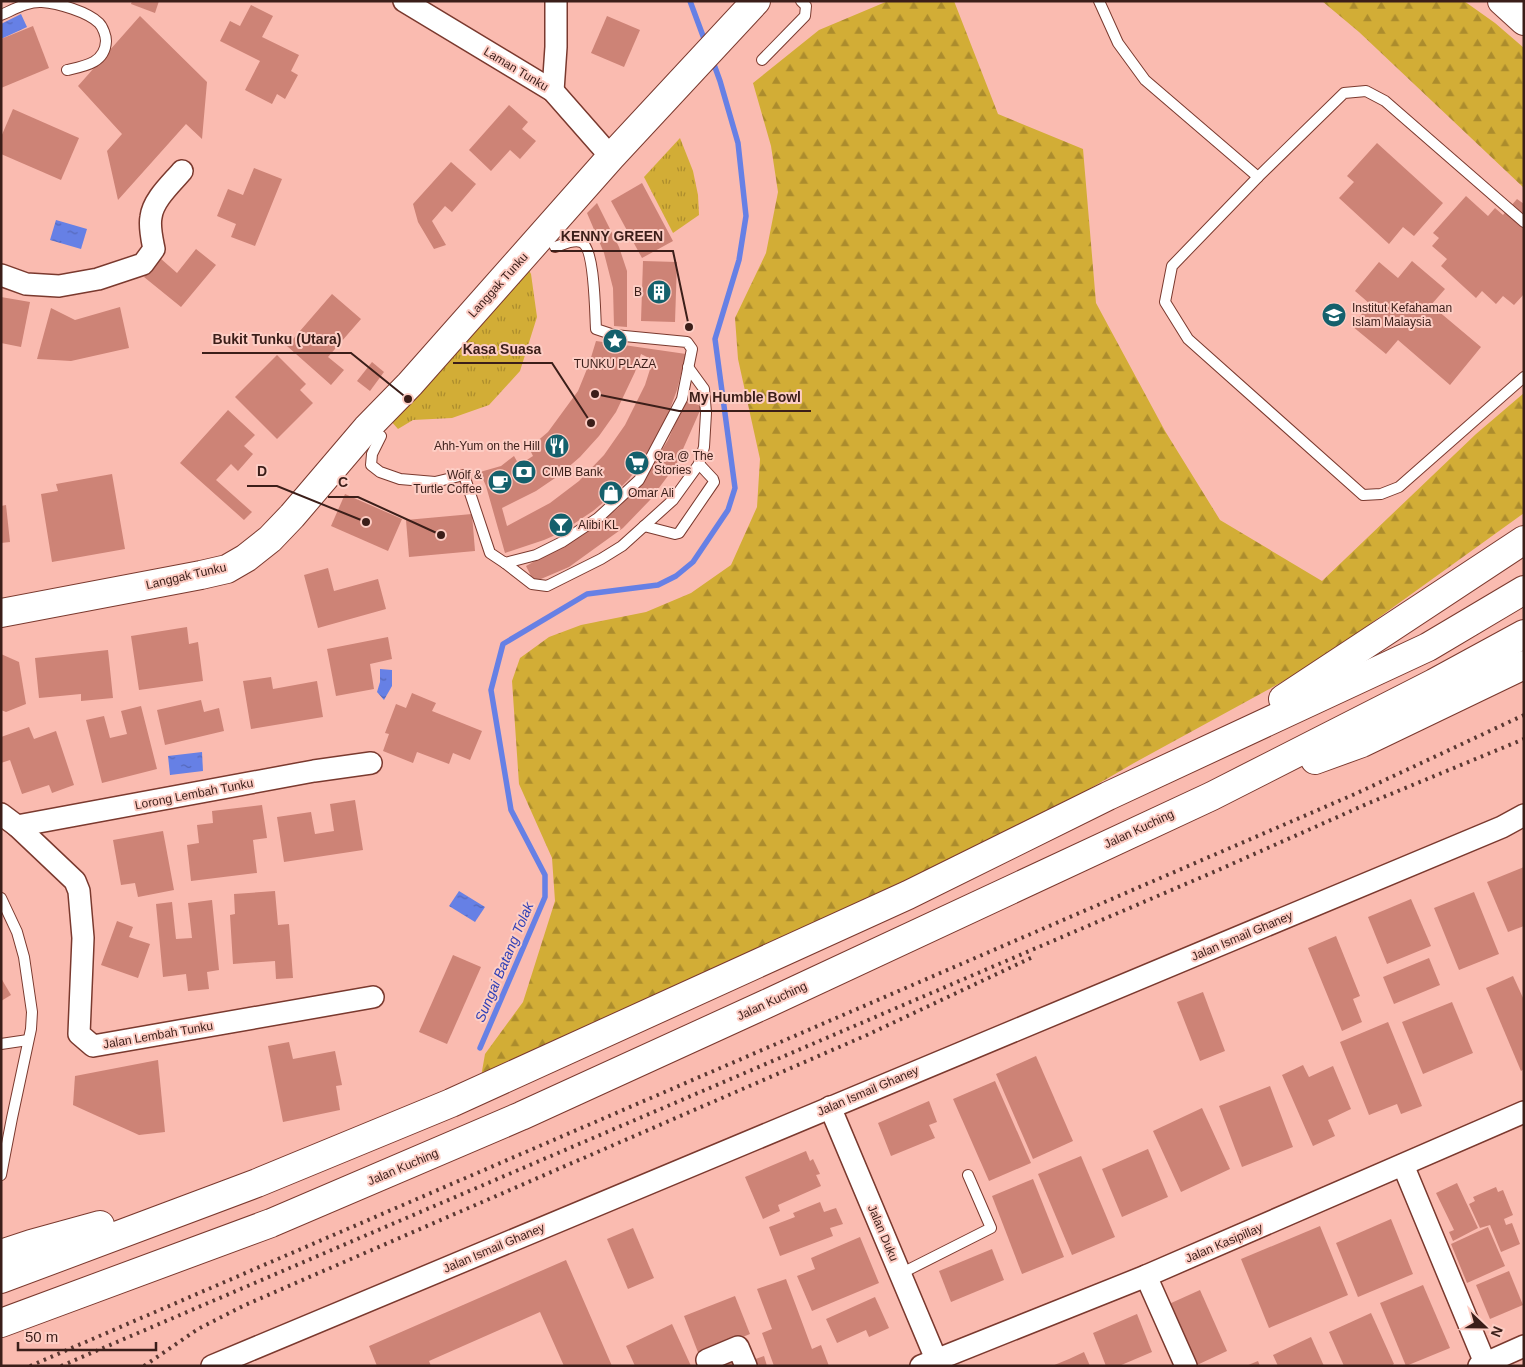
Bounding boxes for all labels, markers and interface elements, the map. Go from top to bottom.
street label: Laman Tunku [481,44,551,94]
callout: KENNY GREEN [551,222,673,251]
text: KENNY GREEN [561,228,663,244]
street label: Langgak Tunku [465,250,531,320]
building icon: B [646,279,672,305]
place label: B [634,285,642,299]
place label: Institut Kefahaman Islam Malaysia [1352,301,1452,329]
school or university icon: Institut Kefahaman Islam Malaysia [1321,302,1347,328]
callout: Bukit Tunku (Utara) [202,324,351,353]
place icon: TUNKU PLAZA [602,328,628,354]
text: Bukit Tunku (Utara) [213,331,341,347]
callout: Kasa Suasa [453,334,552,363]
text: Kasa Suasa [463,341,542,357]
place label: TUNKU PLAZA [574,357,656,371]
callout: My Humble Bowl [679,382,811,411]
text: My Humble Bowl [689,389,801,405]
restaurant icon: Ahh-Yum on the Hill [544,433,570,459]
place label: Ahh-Yum on the Hill [434,439,540,453]
place label: Qra @ The Stories [654,449,714,477]
supermarket icon: Qra @ The Stories [624,450,650,476]
callout: D [247,457,277,486]
bank icon: CIMB Bank [511,459,537,485]
text: D [257,463,267,479]
place label: CIMB Bank [542,465,604,479]
callout: C [328,468,358,497]
place label: Wolf & Turtle Coffee [413,468,482,496]
cafe icon: Wolf & Turtle Coffee [487,469,513,495]
text: C [338,474,348,490]
shop icon: Omar Ali [598,480,624,506]
place label: Omar Ali [628,486,674,500]
bar icon: Alibi KL [548,512,574,538]
place label: Alibi KL [578,518,619,532]
street label: Langgak Tunku [144,560,228,592]
street label: Lorong Lembah Tunku [134,776,254,812]
street label: Jalan Kuching [1102,807,1176,851]
water label: Sungai Batang Tolak [471,899,537,1024]
street label: Jalan Ismail Ghaney [1189,908,1295,964]
street label: Jalan Kuching [735,979,809,1023]
street label: Jalan Lembah Tunku [102,1018,214,1052]
street label: Jalan Ismail Ghaney [815,1063,921,1119]
street label: Jalan Kuching [366,1146,440,1188]
street label: Jalan Duku [865,1203,901,1263]
street label: Jalan Ismail Ghaney [441,1220,547,1276]
street label: Jalan Kasipillay [1183,1220,1265,1266]
north arrow [1460,1302,1510,1352]
scale bar [18,1320,155,1352]
text: N [1488,1324,1506,1340]
text: 50 m [25,1328,58,1345]

